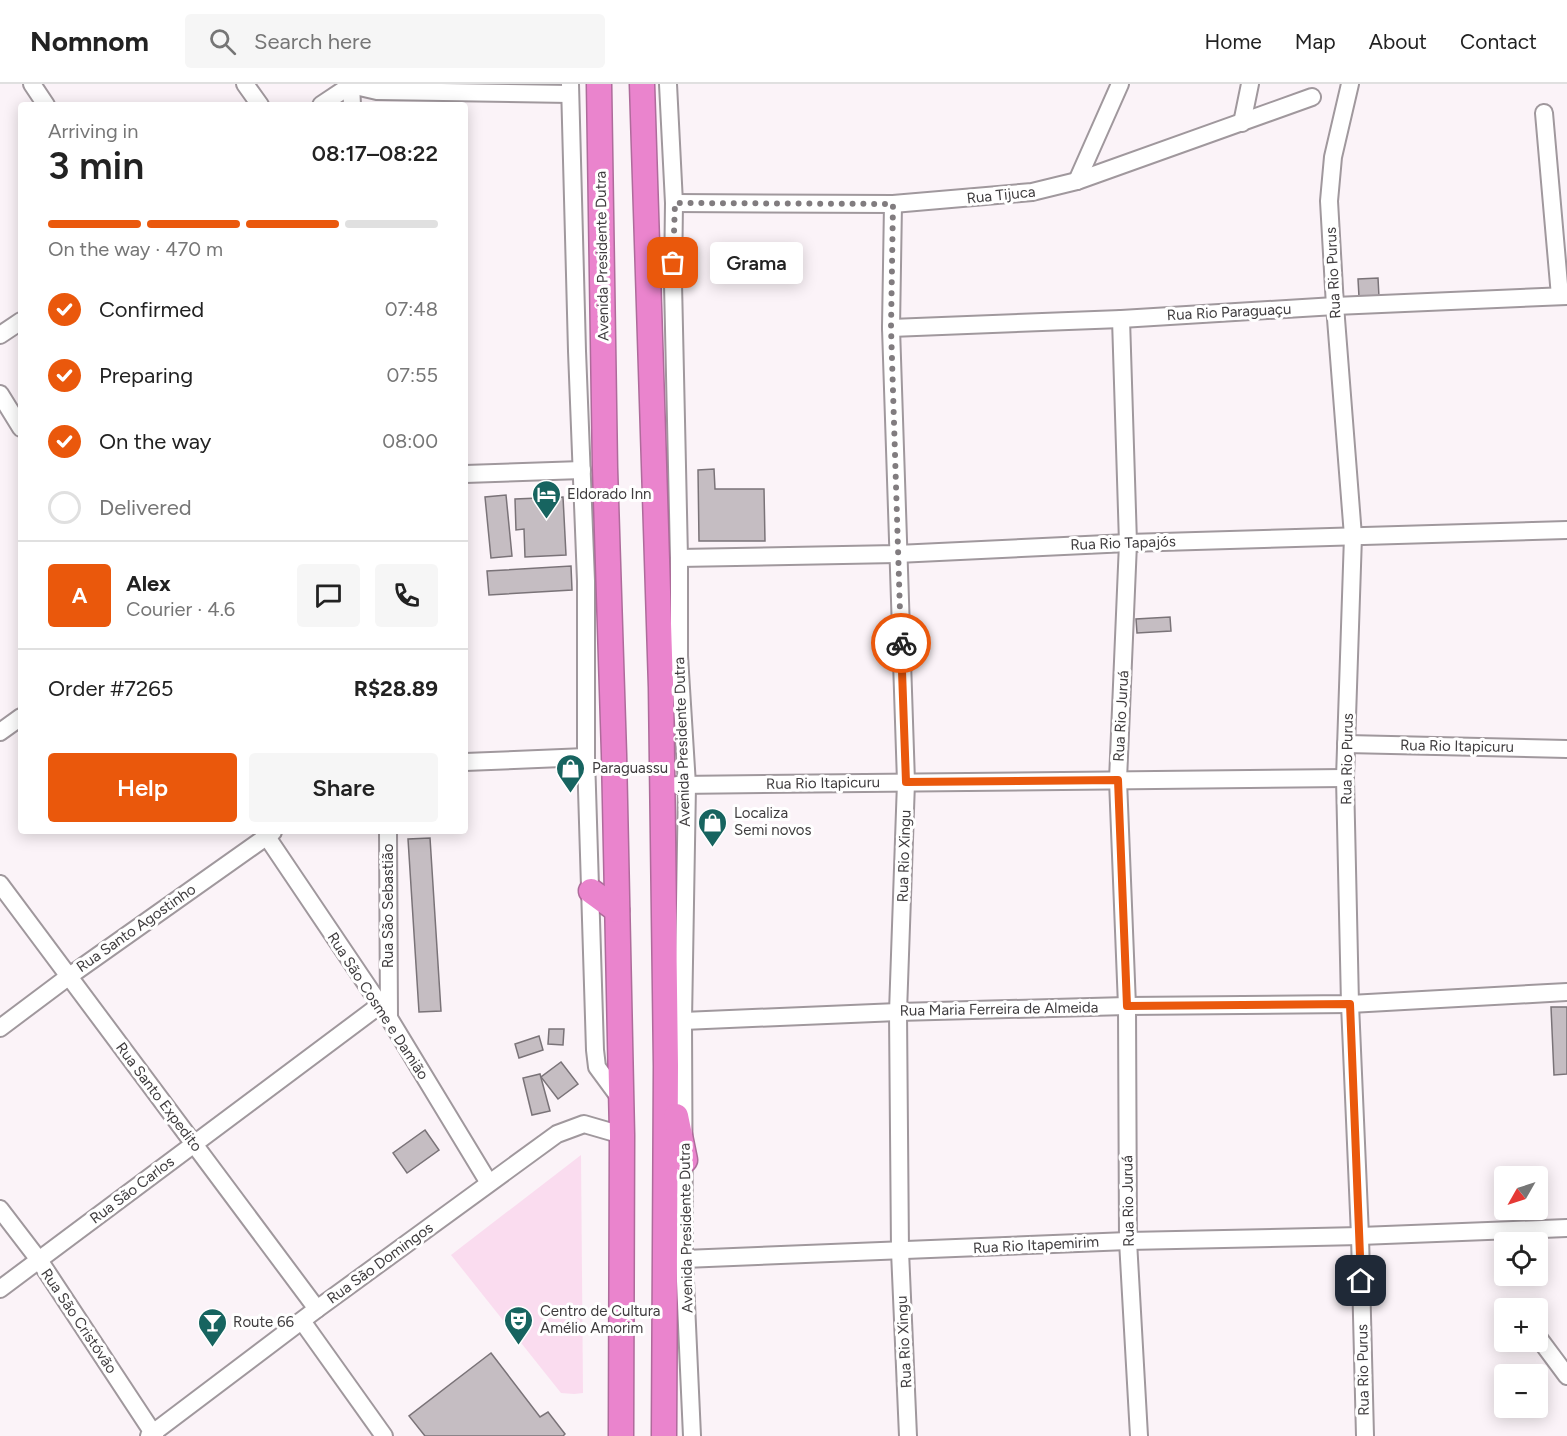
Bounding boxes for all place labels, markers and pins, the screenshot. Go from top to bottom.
pin [647,237,698,288]
callout: Grama [709,242,802,284]
hotel icon: Eldorado Inn [530,478,562,520]
place label: Eldorado Inn [567,485,651,503]
shop icon: Paraguassu [555,752,587,794]
place label: Paraguassu [592,759,668,777]
place label: Localiza Semi novos [734,804,812,839]
shop icon: Localiza Semi novos [697,806,729,848]
pin [1335,1255,1386,1306]
place label: Centro de Cultura Amélio Amorim [540,1302,660,1337]
theatre icon: Centro de Cultura Amélio Amorim [503,1304,535,1346]
bar icon: Route 66 [196,1306,228,1348]
place label: Route 66 [233,1313,294,1331]

